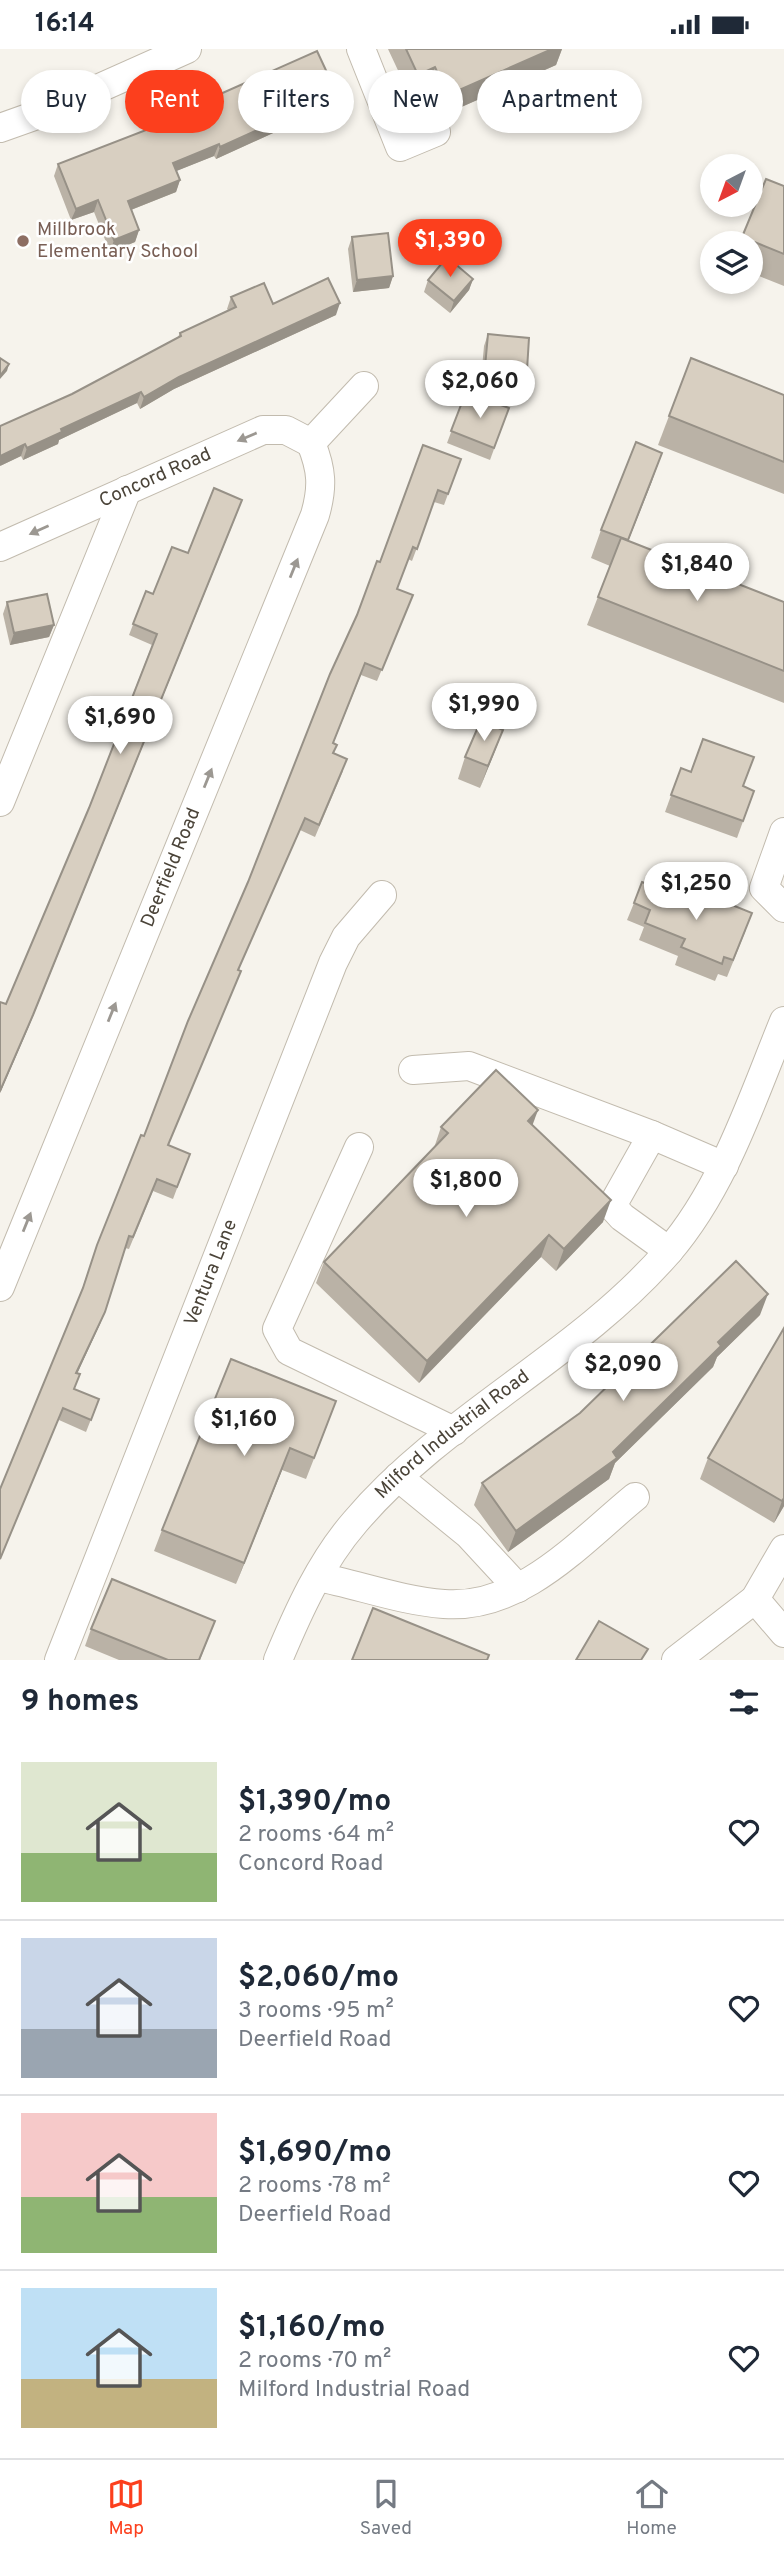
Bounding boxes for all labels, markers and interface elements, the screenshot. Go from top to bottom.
text: 16:14 [35,8,95,41]
chip: Buy [21,70,111,133]
chip: Rent [125,70,224,133]
chip: Filters [238,70,354,133]
chip: New [368,70,463,133]
chip: Apartment [477,70,642,133]
north arrow [700,154,763,217]
map controls [700,154,763,294]
place label: Millbrook Elementary School [37,218,198,264]
pin: $1,390 [393,219,507,279]
text: $1,390 [414,227,486,256]
button: layers [700,231,763,294]
marker: Millbrook Elementary School [15,233,31,249]
pin: $2,060 [423,361,537,420]
text: $2,060 [441,368,519,397]
one-way arrow [237,431,257,443]
street label: Concord Road [96,443,215,513]
one-way arrow [29,524,49,536]
pin: $1,840 [640,543,754,603]
text: $1,840 [660,551,734,580]
one-way arrow [288,557,299,578]
pin: $1,990 [427,683,541,743]
text: $1,990 [448,691,520,720]
pin: $1,690 [63,697,177,756]
text: $1,690 [84,704,156,733]
one-way arrow [202,768,213,789]
street label: Deerfield Road [136,804,206,931]
pin: $1,250 [639,863,753,922]
text: $1,250 [660,870,732,899]
one-way arrow [107,1001,118,1022]
pin: $1,800 [409,1159,523,1219]
text: $1,800 [429,1167,503,1196]
one-way arrow [21,1212,32,1233]
street label: Ventura Lane [179,1216,243,1330]
pin: $2,090 [566,1343,680,1403]
text: $2,090 [584,1351,662,1380]
street label: Milford Industrial Road [370,1365,535,1504]
pin: $1,160 [187,1399,301,1458]
text: $1,160 [210,1406,278,1435]
icon: filters [725,1683,763,1721]
text: 9 homes [21,1684,139,1721]
text: $1,390/mo [238,1784,391,1821]
icon: home [77,1790,161,1874]
icon: heart [725,1813,763,1851]
text: 2 rooms · 64 m² [238,1821,394,1850]
text: Concord Road [238,1850,383,1879]
text: $2,060/mo [238,1960,399,1997]
icon: home [77,1966,161,2050]
icon: heart [725,1989,763,2027]
text: 3 rooms · 95 m² [238,1997,394,2026]
text: Deerfield Road [238,2026,391,2055]
text: $1,690/mo [238,2135,392,2172]
icon: home [77,2141,161,2225]
icon: heart [725,2164,763,2202]
text: 2 rooms · 78 m² [238,2172,391,2201]
text: Deerfield Road [238,2201,391,2230]
text: $1,160/mo [238,2310,385,2347]
icon: home [77,2316,161,2400]
icon: heart [725,2339,763,2377]
text: 2 rooms · 70 m² [238,2347,391,2376]
text: Milford Industrial Road [238,2376,470,2405]
tab: Map [107,2475,145,2541]
tab: Saved [360,2475,412,2541]
tab: Home [626,2475,677,2541]

